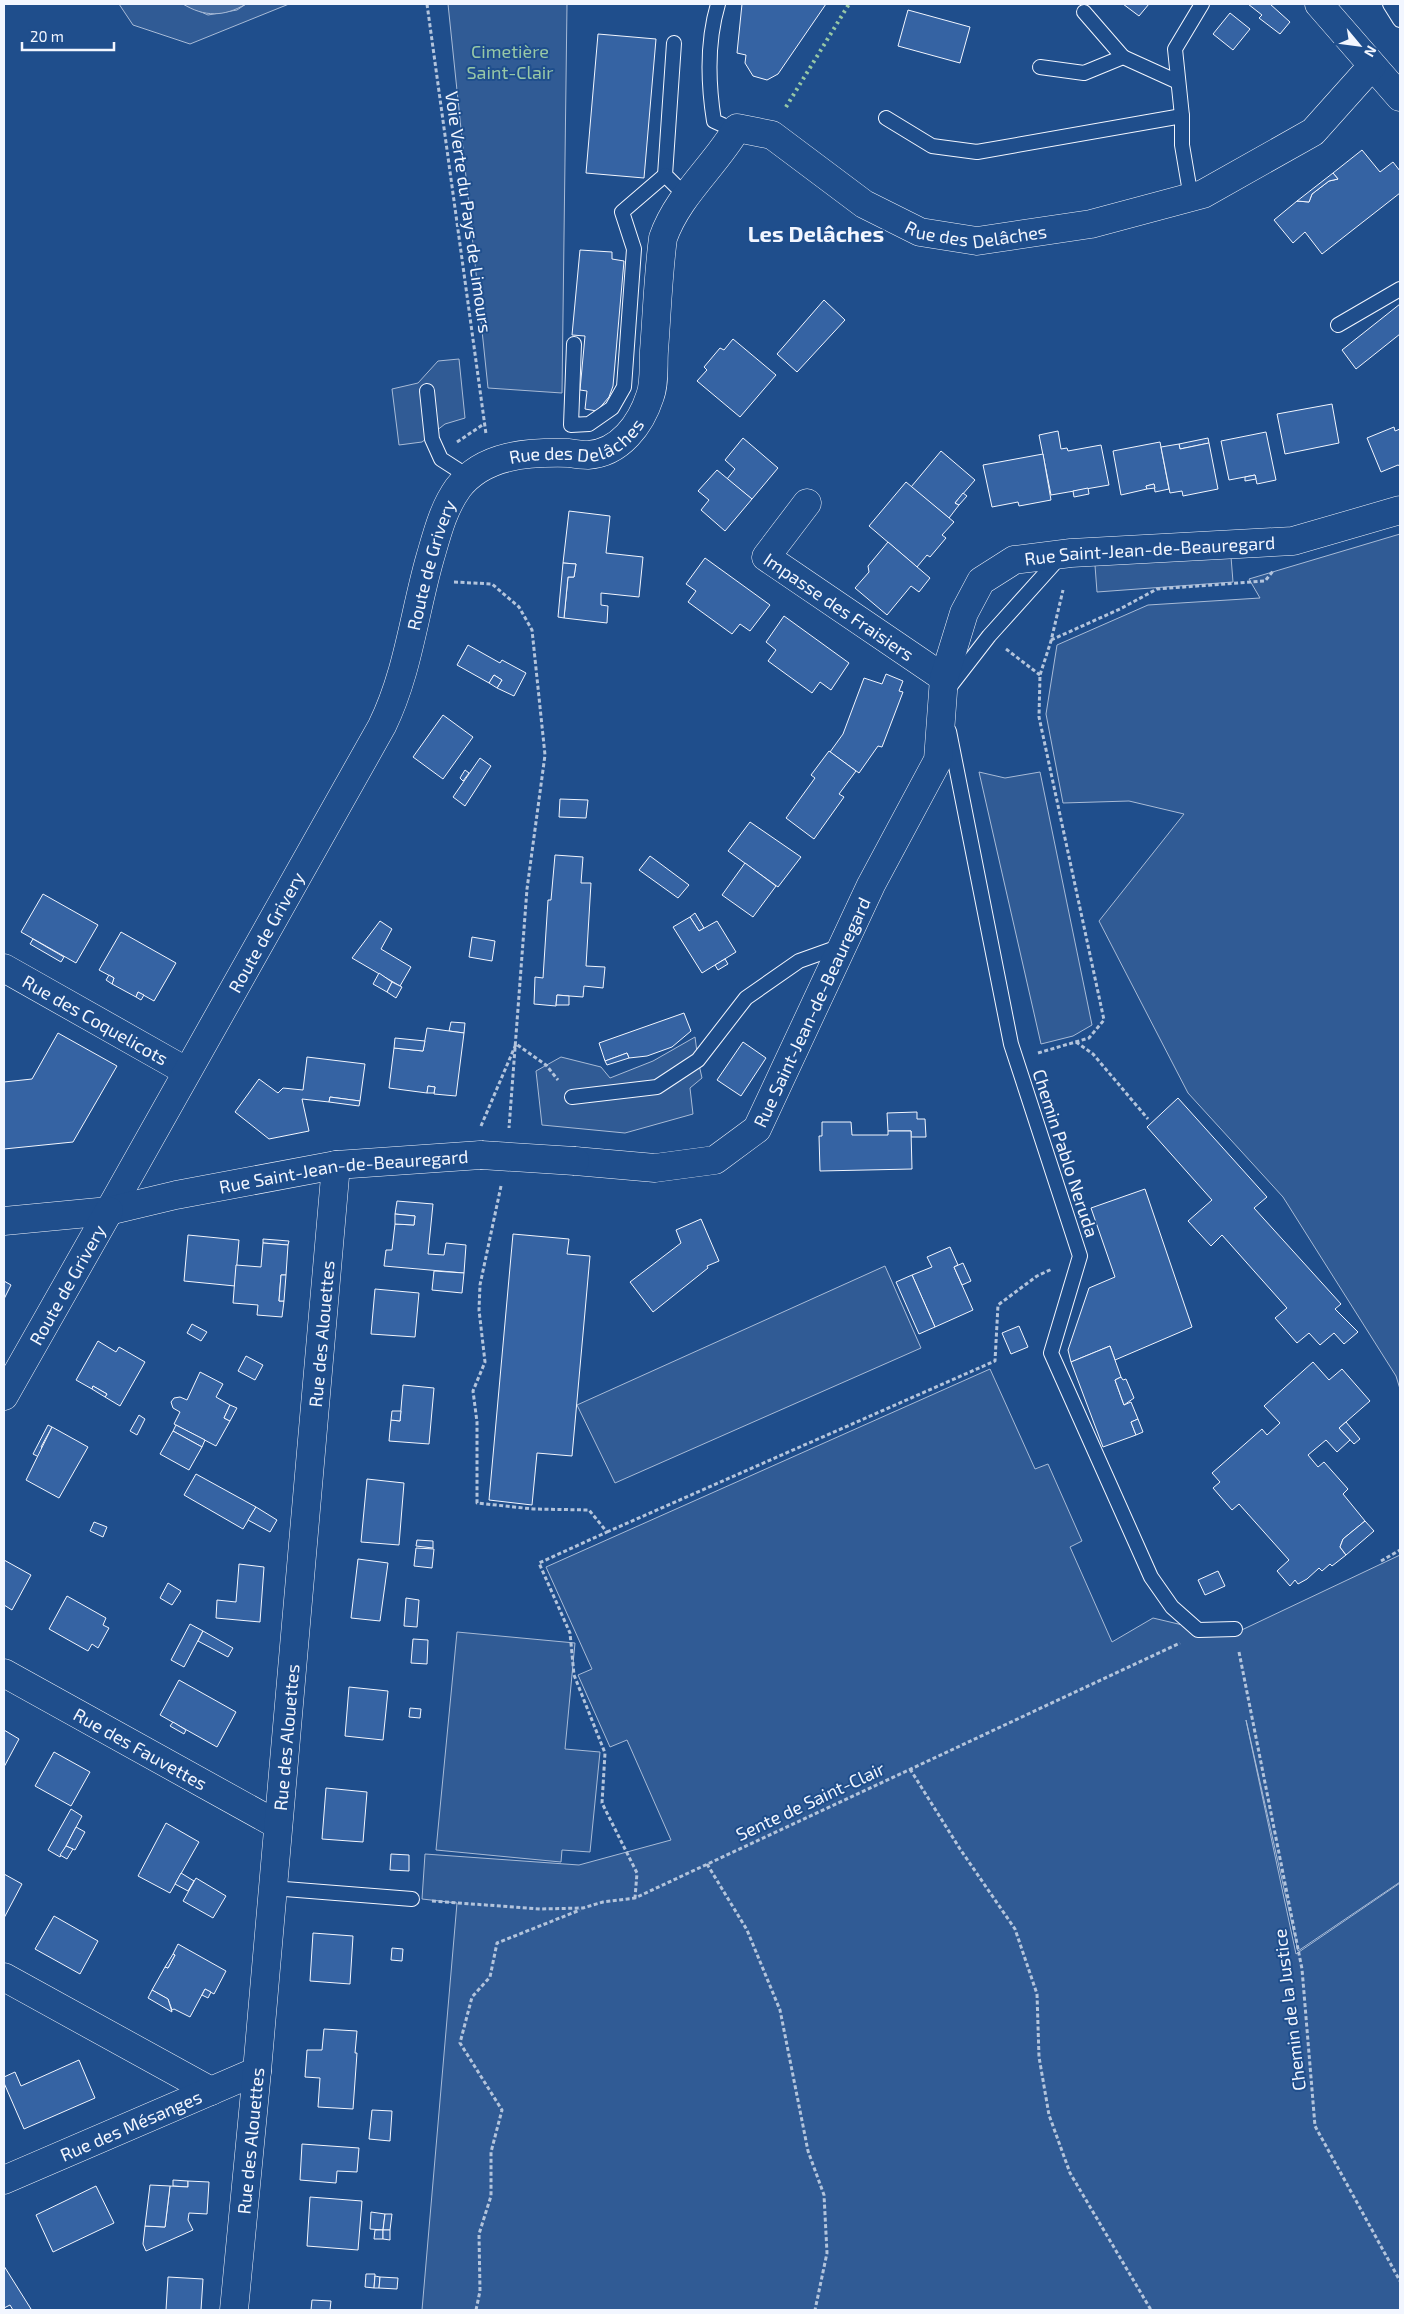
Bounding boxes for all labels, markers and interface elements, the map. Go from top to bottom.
scale bar [22,20,115,52]
north arrow [1334,20,1384,70]
text: 20 m [30,27,64,45]
park label: Cimetière Saint-Clair [467,40,553,83]
text: N [1361,43,1381,60]
street label: Voie Verte du Pays de Limours [441,90,497,334]
street label: Rue des Delâches [902,215,1048,253]
district label: Les Delâches [748,220,884,246]
street label: Rue des Delâches [507,414,648,468]
street label: Route de Grivery [402,495,460,632]
street label: Rue Saint-Jean-de-Beauregard [1023,531,1276,570]
street label: Impasse des Fraisiers [760,548,918,665]
street label: Route de Grivery [223,868,309,996]
street label: Rue Saint-Jean-de-Beauregard [748,894,875,1131]
street label: Rue des Coquelicots [19,970,172,1070]
street label: Chemin Pablo Neruda [1028,1066,1104,1240]
street label: Rue Saint-Jean-de-Beauregard [217,1145,469,1198]
street label: Route de Grivery [24,1220,110,1349]
street label: Rue des Alouettes [304,1260,339,1408]
street label: Rue des Alouettes [269,1663,303,1812]
street label: Rue des Fauvettes [70,1703,211,1795]
street label: Sente de Saint-Clair [732,1757,888,1845]
street label: Chemin de la Justice [1268,1928,1310,2092]
street label: Rue des Alouettes [232,2067,268,2215]
street label: Rue des Mésanges [57,2085,205,2166]

